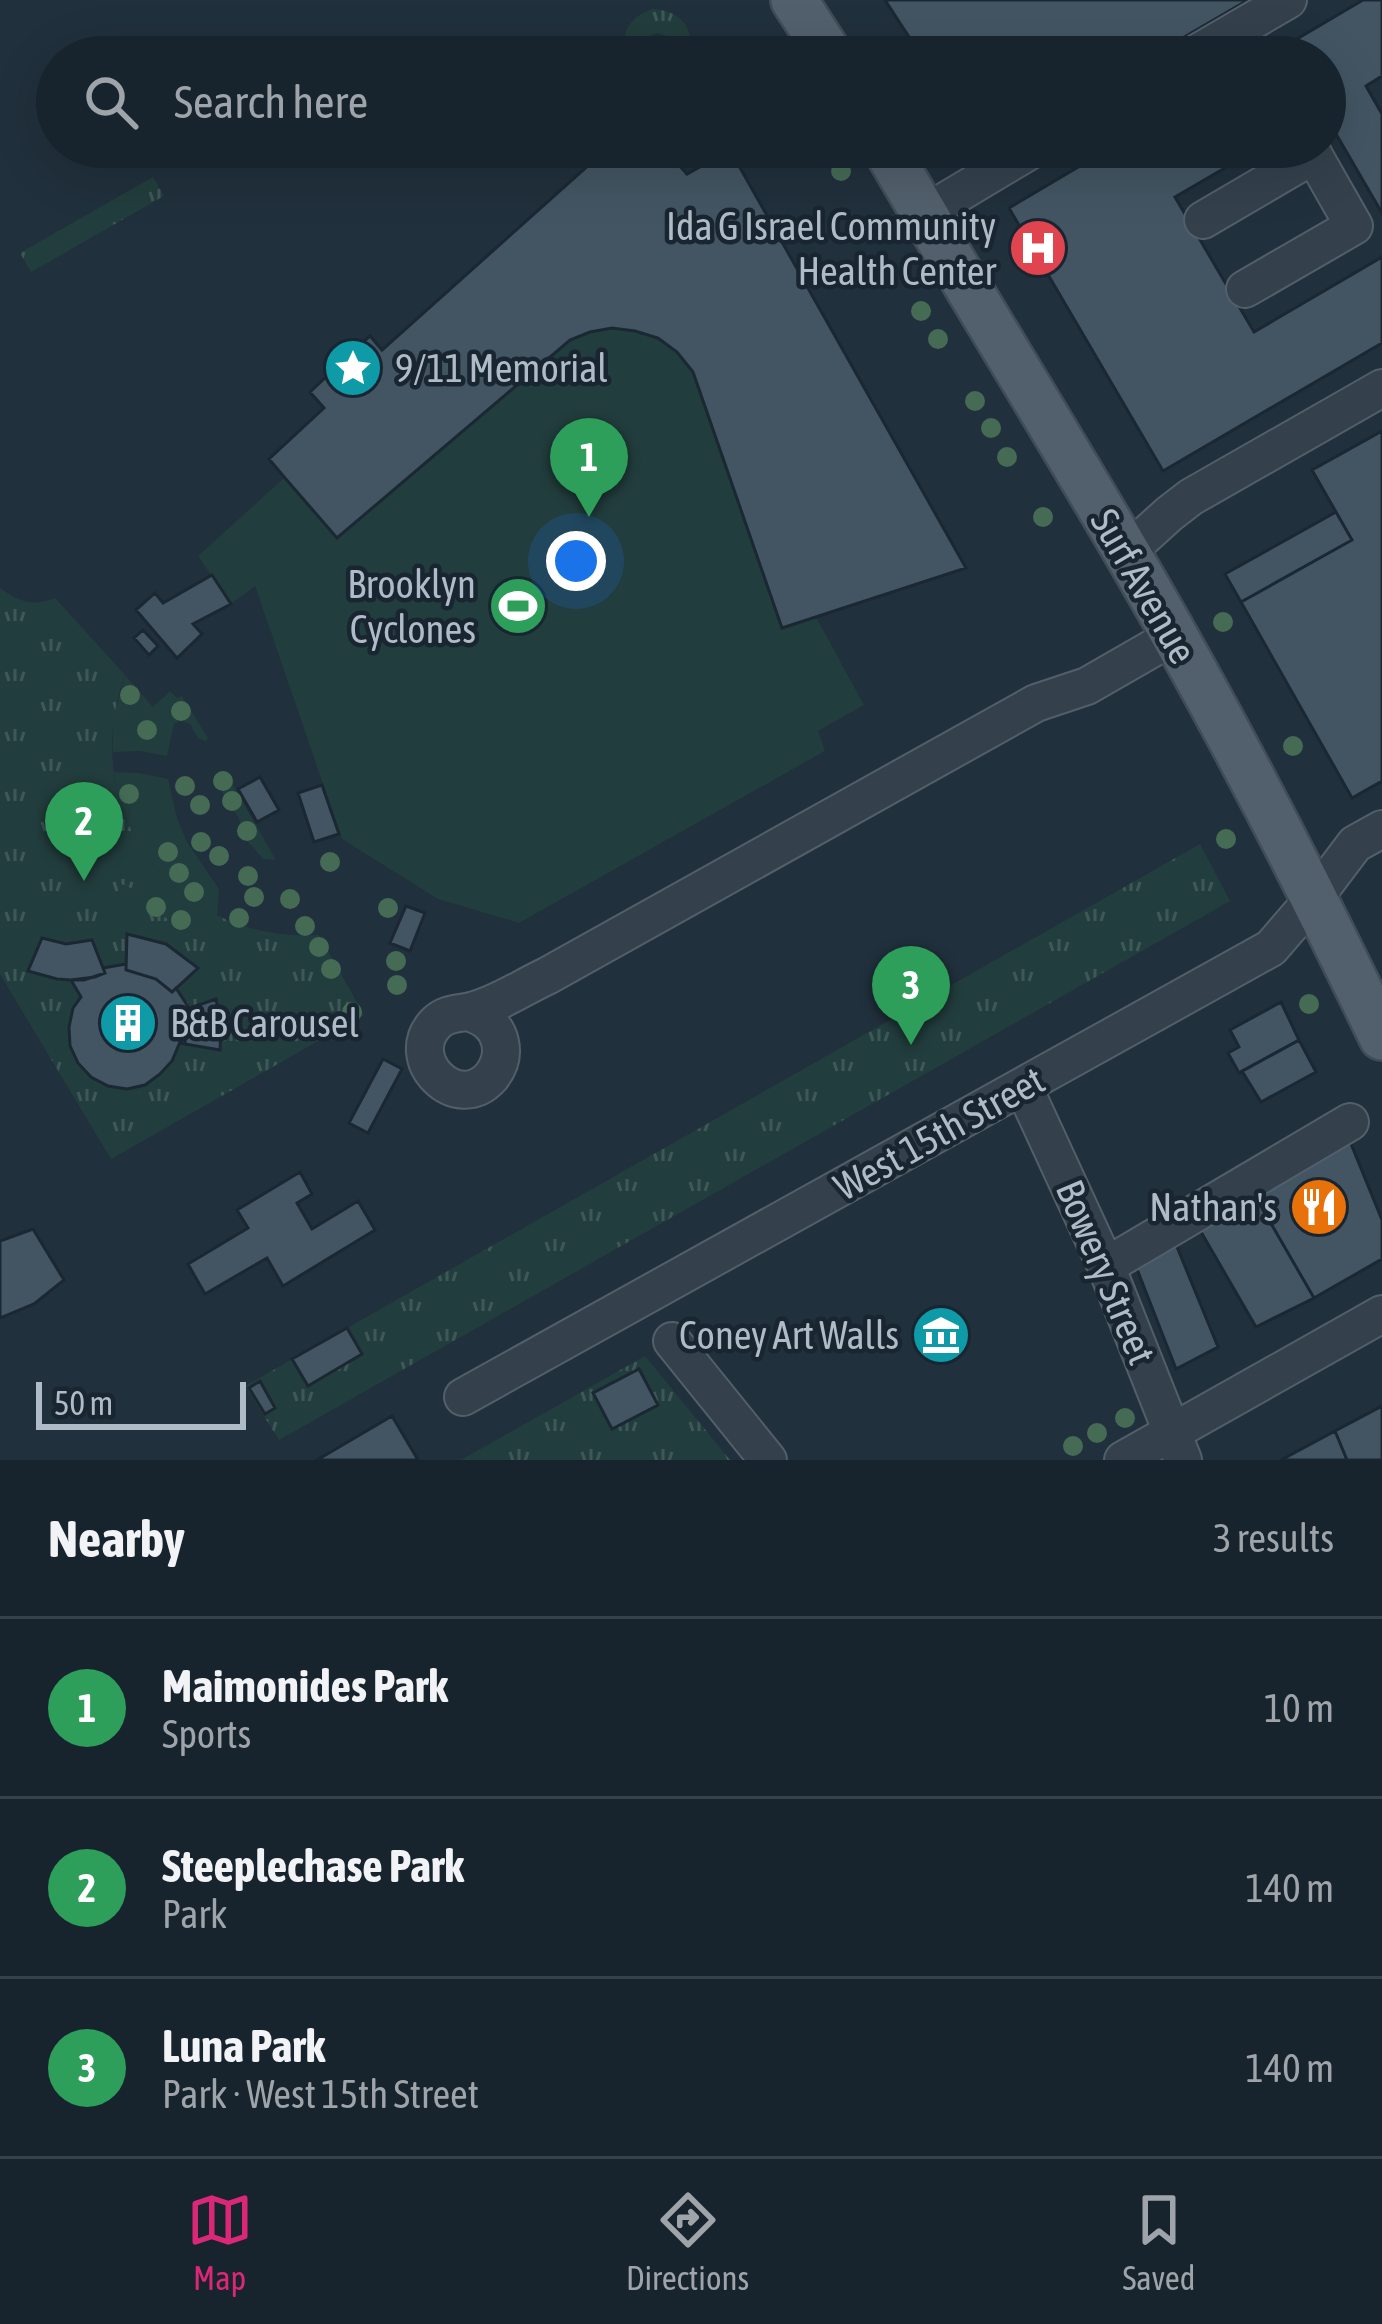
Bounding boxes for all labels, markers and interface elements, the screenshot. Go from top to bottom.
search box [36,36,1346,168]
icon: search [78,69,144,135]
text: Search here [174,76,368,128]
place label: Ida G Israel Community Health Center [666,204,996,293]
hospital icon: Ida G Israel Community Health Center [1007,217,1069,279]
place icon: 9/11 Memorial [322,337,384,399]
place label: 9/11 Memorial [395,346,608,390]
pin: 1 [550,418,628,517]
street label: Surf Avenue [1082,501,1206,671]
your location [546,531,606,591]
place label: Brooklyn Cyclones [347,562,476,651]
sports icon: Brooklyn Cyclones [487,575,549,637]
pin: 2 [45,782,123,881]
pin: 3 [872,946,950,1045]
building icon: B&B Carousel [97,992,159,1054]
place label: B&B Carousel [170,1001,359,1045]
street label: West 15th Street [826,1057,1052,1209]
street label: Bowery Street [1048,1173,1164,1371]
restaurant icon: Nathan's [1288,1176,1350,1238]
place label: Nathan's [1149,1185,1277,1229]
museum icon: Coney Art Walls [910,1304,972,1366]
place label: Coney Art Walls [679,1313,899,1357]
scale bar [36,1376,246,1429]
text: 50 m [54,1384,113,1422]
text: Nearby [48,1509,185,1568]
text: 3 results [1213,1516,1334,1560]
text: Maimonides Park [162,1660,448,1712]
text: 1 [78,1686,96,1730]
text: 10 m [1264,1686,1334,1730]
text: Sports [162,1712,251,1756]
text: Steeplechase Park [162,1840,464,1892]
text: 2 [78,1866,96,1910]
text: 140 m [1246,1866,1334,1910]
text: Park [162,1892,227,1936]
text: Luna Park [162,2020,325,2072]
text: 3 [78,2046,96,2090]
text: 140 m [1246,2046,1334,2090]
text: Park · West 15th Street [162,2072,479,2116]
tab: Map [187,2187,253,2297]
tab: Directions [626,2187,749,2297]
tab: Saved [1122,2187,1195,2297]

